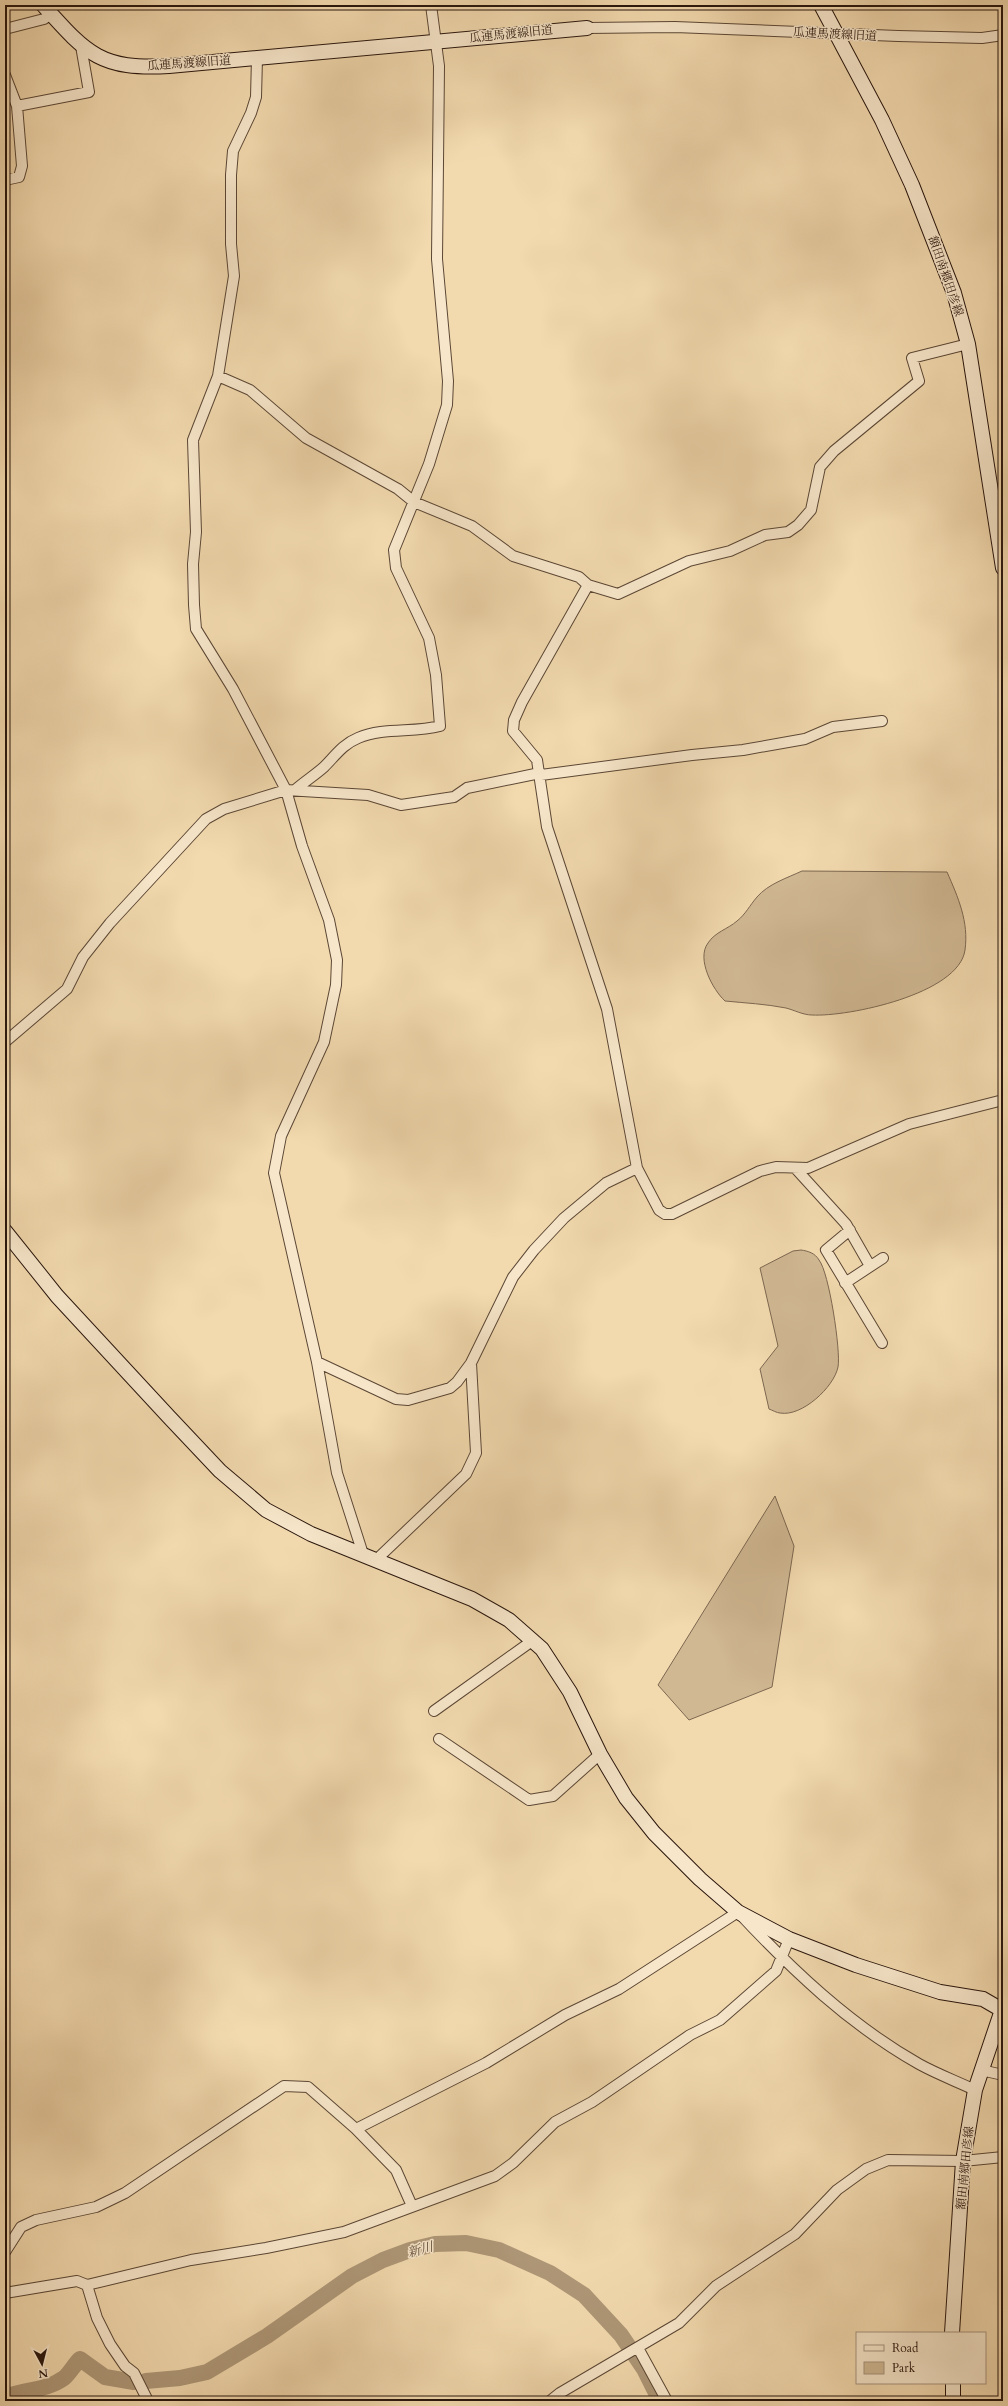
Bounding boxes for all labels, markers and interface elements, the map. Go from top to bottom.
street label: 瓜連馬渡線旧道 [468,22,554,46]
street label: 瓜連馬渡線旧道 [793,24,877,44]
street label: 瓜連馬渡線旧道 [147,52,231,74]
street label: 額田南郷田彦線 [925,234,967,318]
street label: 額田南郷田彦線 [953,2125,977,2211]
water label: 新川 [405,2237,437,2262]
legend [856,2332,986,2384]
text: Road [892,2340,919,2356]
north arrow [22,2344,62,2384]
text: Park [892,2360,916,2376]
text: N [37,2365,49,2382]

